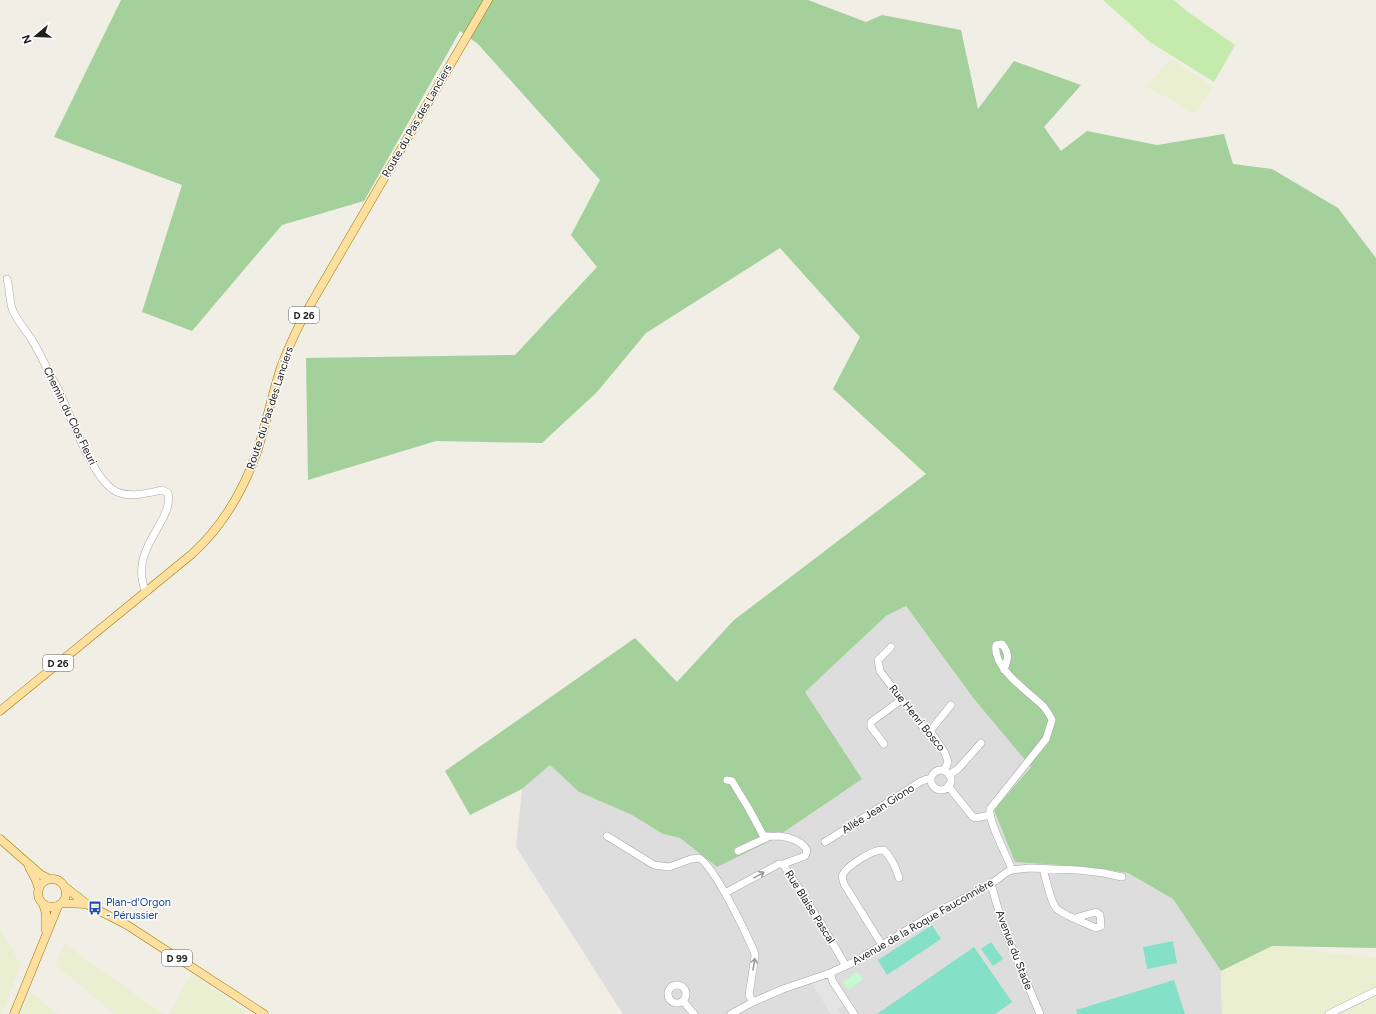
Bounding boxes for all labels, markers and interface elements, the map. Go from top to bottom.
north arrow [16,16,56,56]
text: N [19,33,35,45]
street label: Route du Pas des Lanciers [379,62,455,180]
road number: D 26 [289,307,319,323]
street label: Route du Pas des Lanciers [244,345,296,471]
street label: Chemin du Clos Fleuri [41,365,99,467]
road number: D 26 [43,655,73,671]
street label: Rue Henri Bosco [886,682,948,754]
street label: Allée Jean Giono [839,782,917,836]
street label: Rue Blaise Pascal [782,868,838,946]
one-way arrow [753,870,765,878]
street label: Avenue de la Roque Fauconnière [850,876,996,968]
place label: Plan-d'Orgon - Pérussier [106,896,171,922]
bus stop icon: Plan-d'Orgon - Pérussier [87,900,103,916]
street label: Avenue du Stade [993,908,1035,992]
road number: D 99 [162,950,192,966]
one-way arrow [750,958,758,971]

